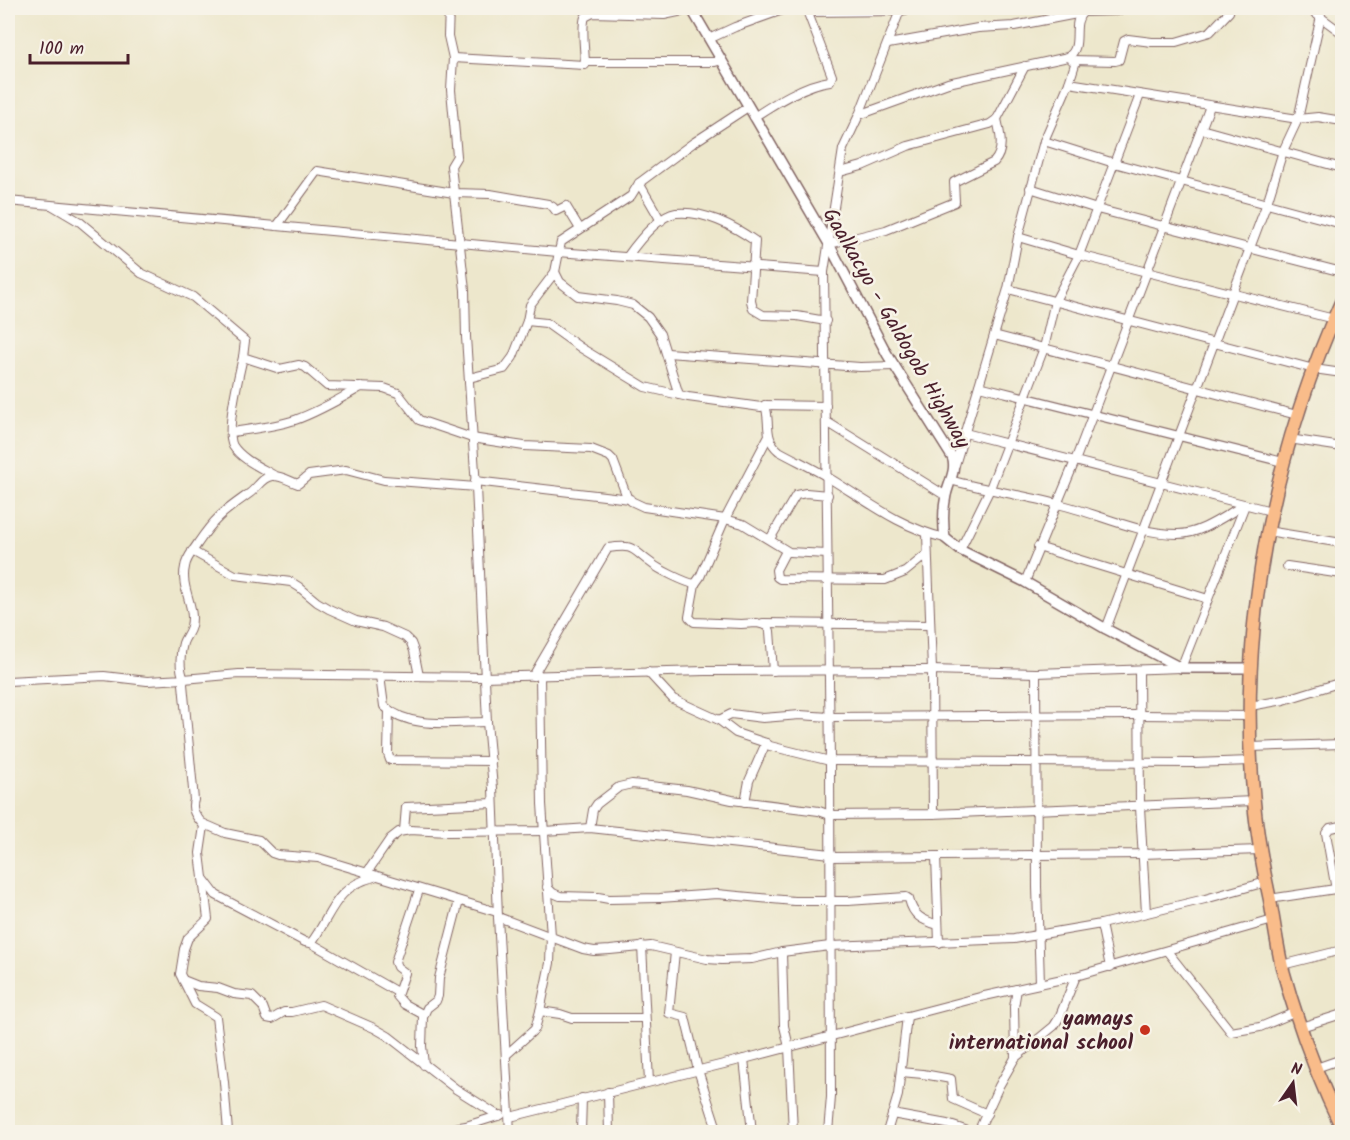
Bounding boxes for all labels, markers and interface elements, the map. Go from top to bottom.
scale bar [30,27,128,65]
text: 100 m [39,35,84,64]
street label: Gaalkacyo - Galdogob Highway [813,202,978,456]
place label: yamays international school [949,1003,1133,1060]
marker: yamays international school [1138,1023,1152,1037]
north arrow [1263,1053,1323,1113]
text: N [1288,1057,1304,1083]

